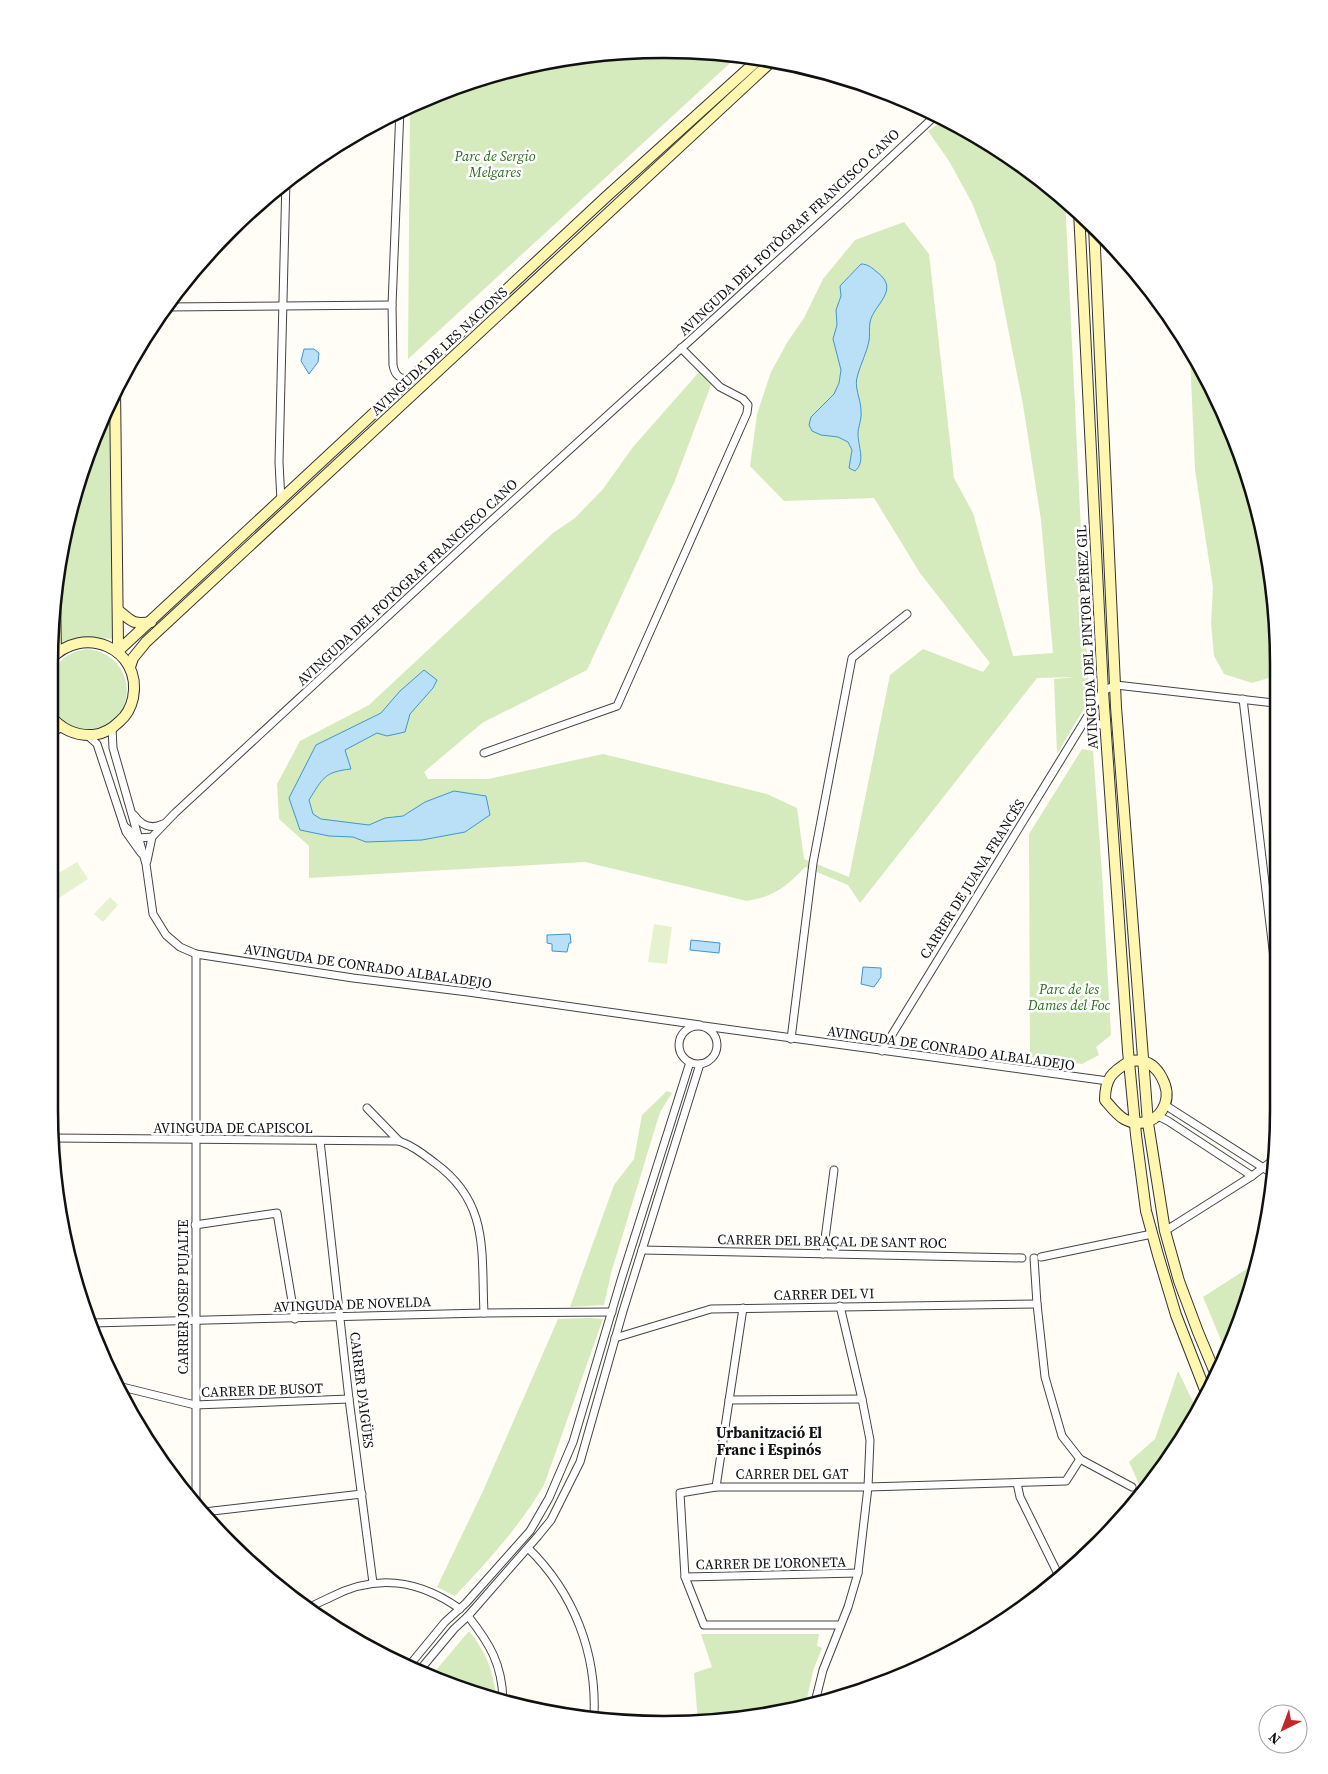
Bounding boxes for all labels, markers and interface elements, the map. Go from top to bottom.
street label: AVINGUDA DEL FOTÒGRAF FRANCISCO CANO [674,124,904,340]
park label: Parc de Sergio Melgares [453,146,536,182]
street label: AVINGUDA DE LES NACIONS [366,282,512,420]
street label: AVINGUDA DEL FOTÒGRAF FRANCISCO CANO [292,474,522,690]
street label: AVINGUDA DEL PINTOR PÉREZ GIL [1071,524,1103,750]
street label: CARRER DE JUANA FRANCÉS [915,795,1029,963]
street label: AVINGUDA DE CONRADO ALBALADEJO [243,939,493,993]
park label: Parc de les Dames del Foc [1027,979,1111,1015]
street label: AVINGUDA DE CONRADO ALBALADEJO [826,1021,1076,1075]
street label: AVINGUDA DE CAPISCOL [153,1118,313,1138]
street label: CARRER JOSEP PUJALTE [173,1220,193,1374]
street label: CARRER DEL BRAÇAL DE SANT ROC [717,1229,947,1253]
street label: CARRER DEL VI [773,1283,875,1305]
street label: AVINGUDA DE NOVELDA [273,1291,432,1317]
street label: CARRER D'AIGÜES [345,1331,379,1449]
street label: CARRER DE BUSOT [201,1378,324,1402]
district label: Urbanització El Franc i Espinós [716,1422,822,1460]
street label: CARRER DEL GAT [736,1464,849,1484]
street label: CARRER DE L'ORONETA [696,1552,847,1574]
north arrow [1258,1704,1308,1754]
text: N [1264,1728,1285,1750]

